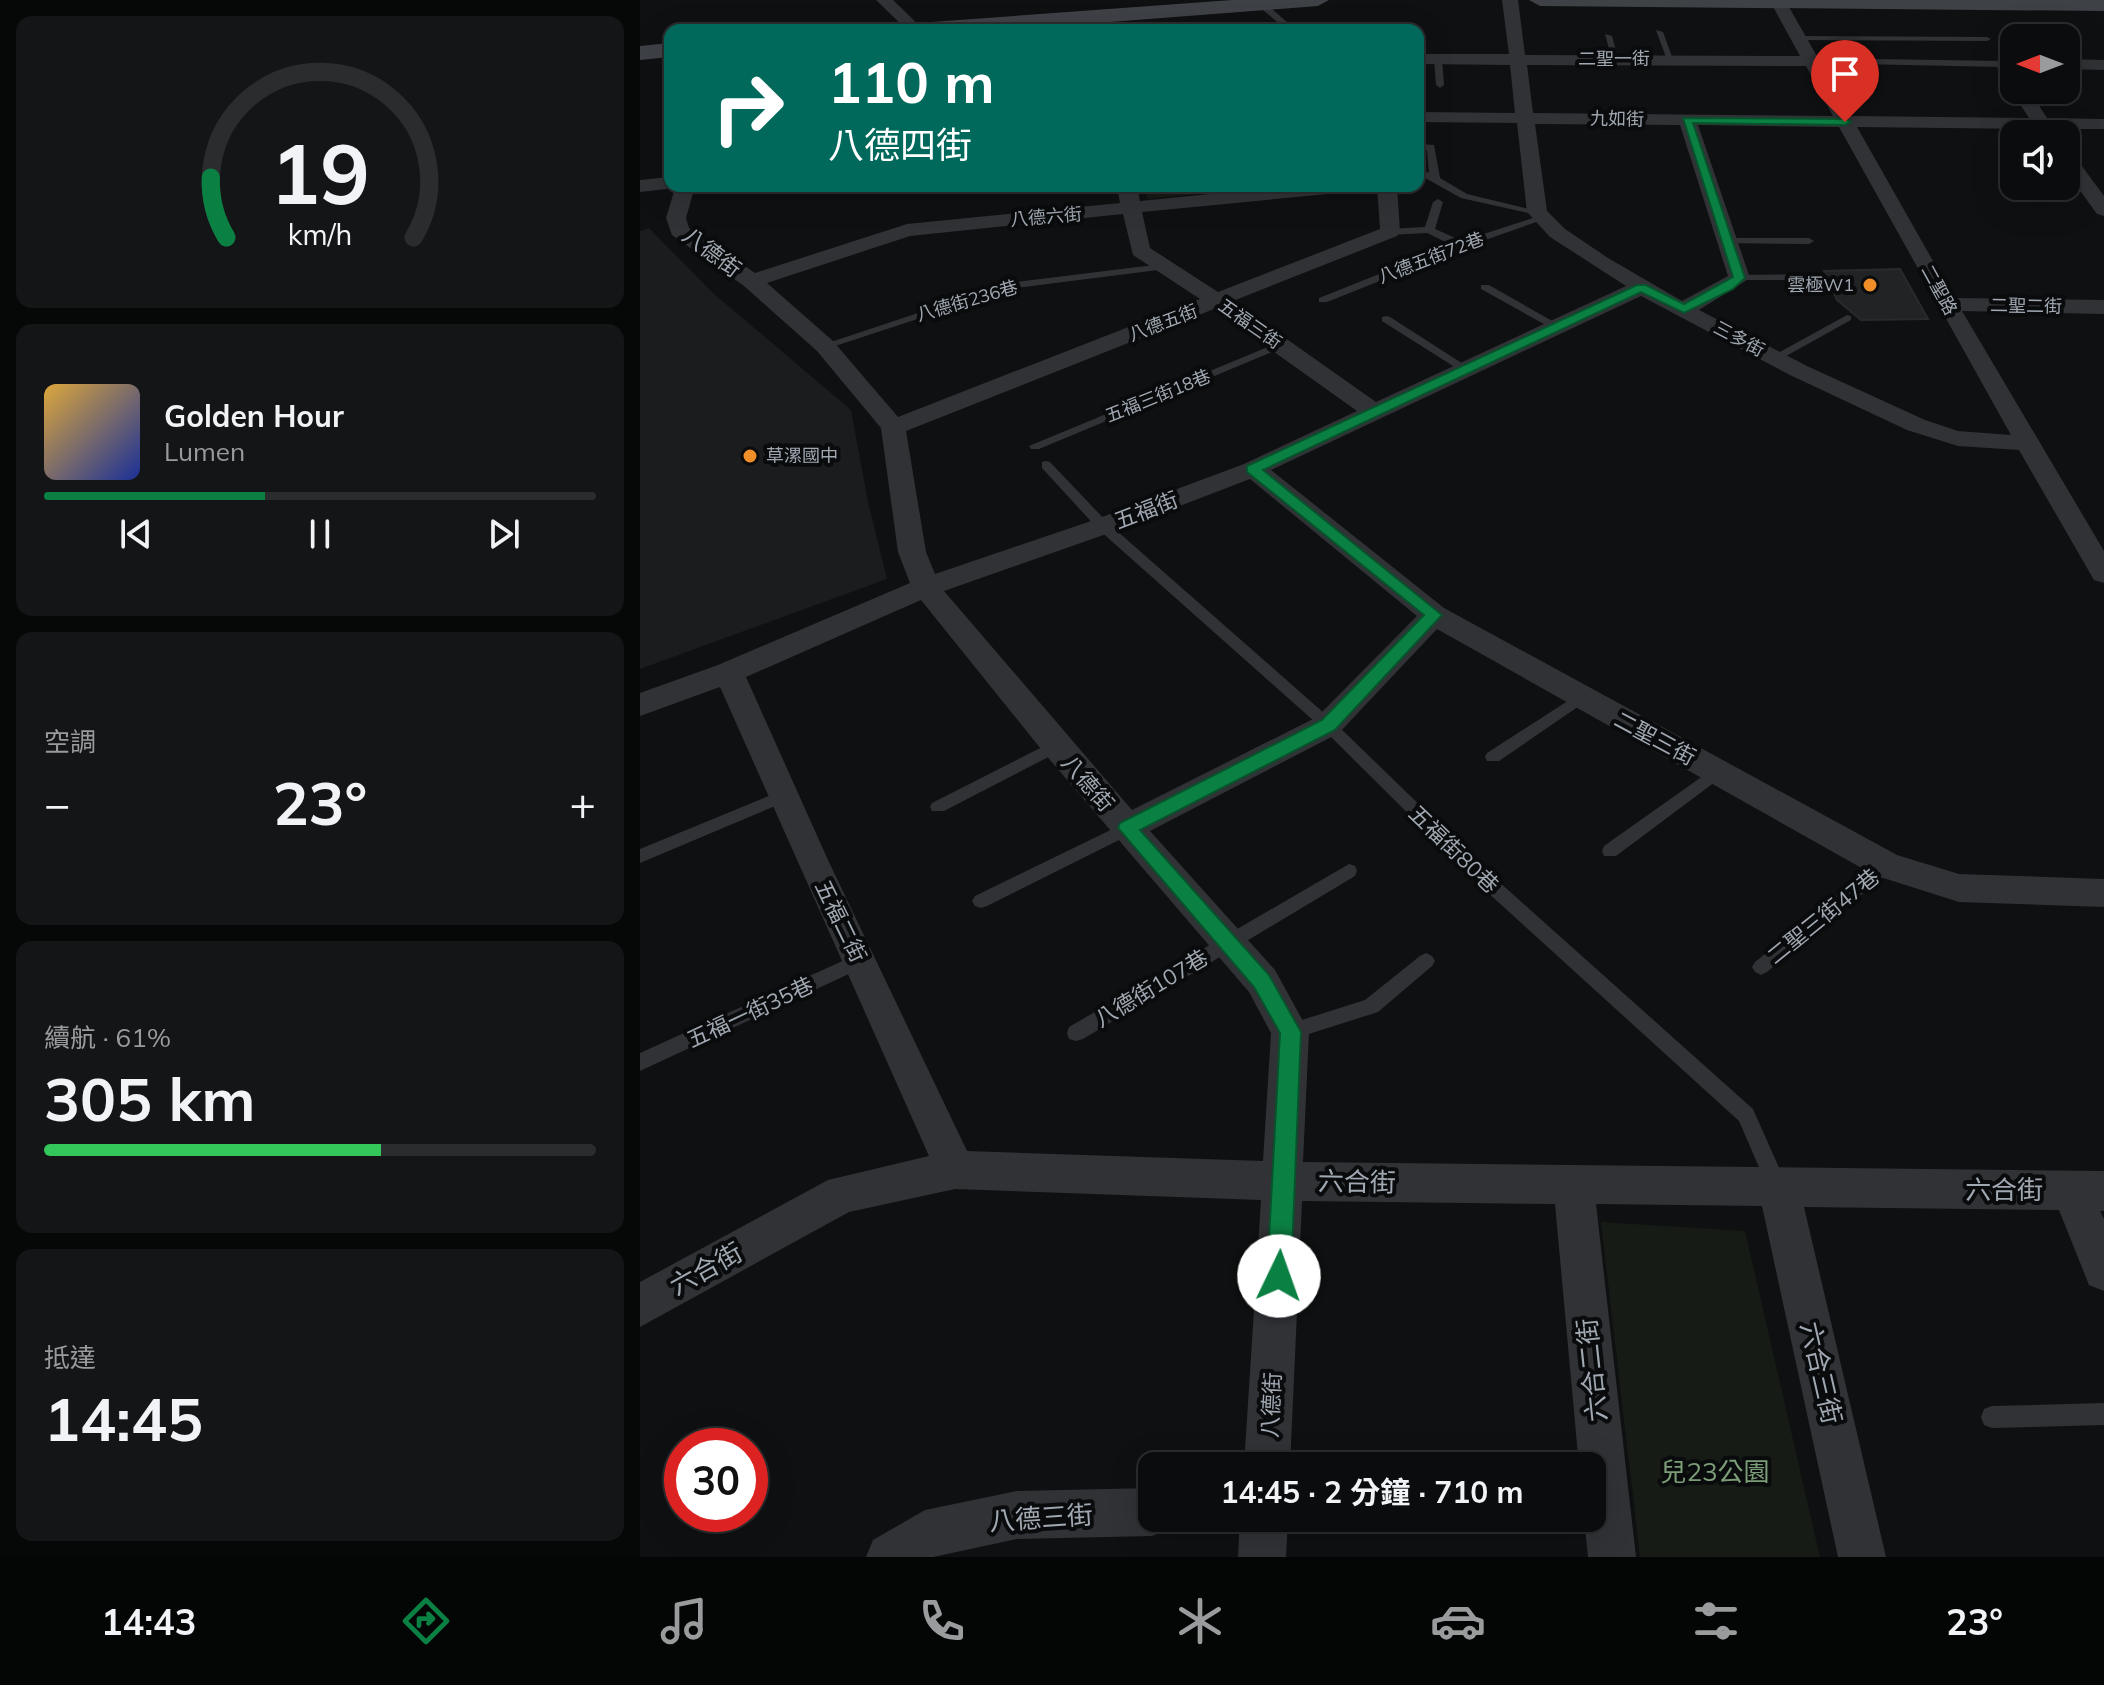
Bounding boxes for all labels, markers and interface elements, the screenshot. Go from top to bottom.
north arrow [2000,24,2080,104]
map controls [2000,24,2080,200]
pin [1811,40,1879,122]
text: 110 m [828,47,995,117]
street label: 二聖一街 [1578,47,1650,70]
icon: arrive [1823,52,1867,96]
icon: right [696,56,800,160]
street label: 九如街 [1590,107,1644,130]
text: 19 [270,120,370,225]
button: sound [2000,120,2080,200]
text: 八德四街 [828,122,972,167]
street label: 八德六街 [1009,202,1083,231]
text: km/h [288,216,352,252]
street label: 八德街 [677,221,747,283]
street label: 八德五街72巷 [1375,227,1487,288]
street label: 二聖路 [1916,261,1963,319]
place label: 雲極W1 [1787,273,1854,296]
street label: 八德街236巷 [914,275,1020,326]
marker: 雲極W1 [1861,276,1879,294]
street label: 二聖二街 [1990,293,2062,318]
street label: 五福三街 [1214,294,1286,354]
street label: 八德五街 [1125,299,1201,346]
street label: 三多街 [1710,316,1768,361]
street label: 五福三街18巷 [1102,364,1214,427]
text: Golden Hour [164,397,344,435]
text: Lumen [164,435,245,468]
place label: 草漯國中 [766,444,838,467]
marker: 草漯國中 [741,447,759,465]
street label: 五福街 [1110,485,1182,535]
icon: previous [114,512,158,556]
icon: pause [298,512,342,556]
icon: next [482,512,526,556]
street label: 二聖三街 [1610,705,1700,771]
text: 空調 [44,725,96,758]
street label: 八德街 [1056,749,1120,817]
text: 23° [273,765,367,840]
text: − [44,776,70,831]
text: + [570,776,596,831]
street label: 五福街80巷 [1403,799,1505,899]
street label: 二聖三街47巷 [1761,862,1885,970]
street label: 五福二街 [809,875,873,967]
street label: 八德街107巷 [1089,943,1213,1033]
street label: 五福一街35巷 [682,970,818,1054]
text: 續航 · 61% [44,1021,171,1054]
text: 305 km [44,1061,256,1136]
street label: 六合街 [1318,1164,1396,1199]
street label: 六合街 [1965,1173,2043,1206]
position arrow [1237,1234,1321,1318]
street label: 六合街 [664,1235,748,1302]
street label: 六合二街 [1570,1317,1613,1423]
street label: 六合三街 [1794,1319,1849,1427]
text: 抵達 [44,1341,96,1374]
street label: 八德街 [1255,1371,1287,1439]
text: 14:45 [44,1381,203,1456]
speed limit sign: 30 [664,1428,768,1532]
park label: 兒23公園 [1660,1455,1770,1488]
text: 14:45 · 2 分鐘 · 710 m [1221,1473,1523,1511]
street label: 八德三街 [988,1497,1094,1538]
icon: directions [398,1593,454,1649]
icon: music [656,1593,712,1649]
icon: phone [914,1593,970,1649]
icon: climate [1172,1593,1228,1649]
icon: car [1430,1593,1486,1649]
icon: filters [1688,1593,1744,1649]
text: 14:43 [101,1599,196,1644]
text: 23° [1946,1599,2003,1644]

